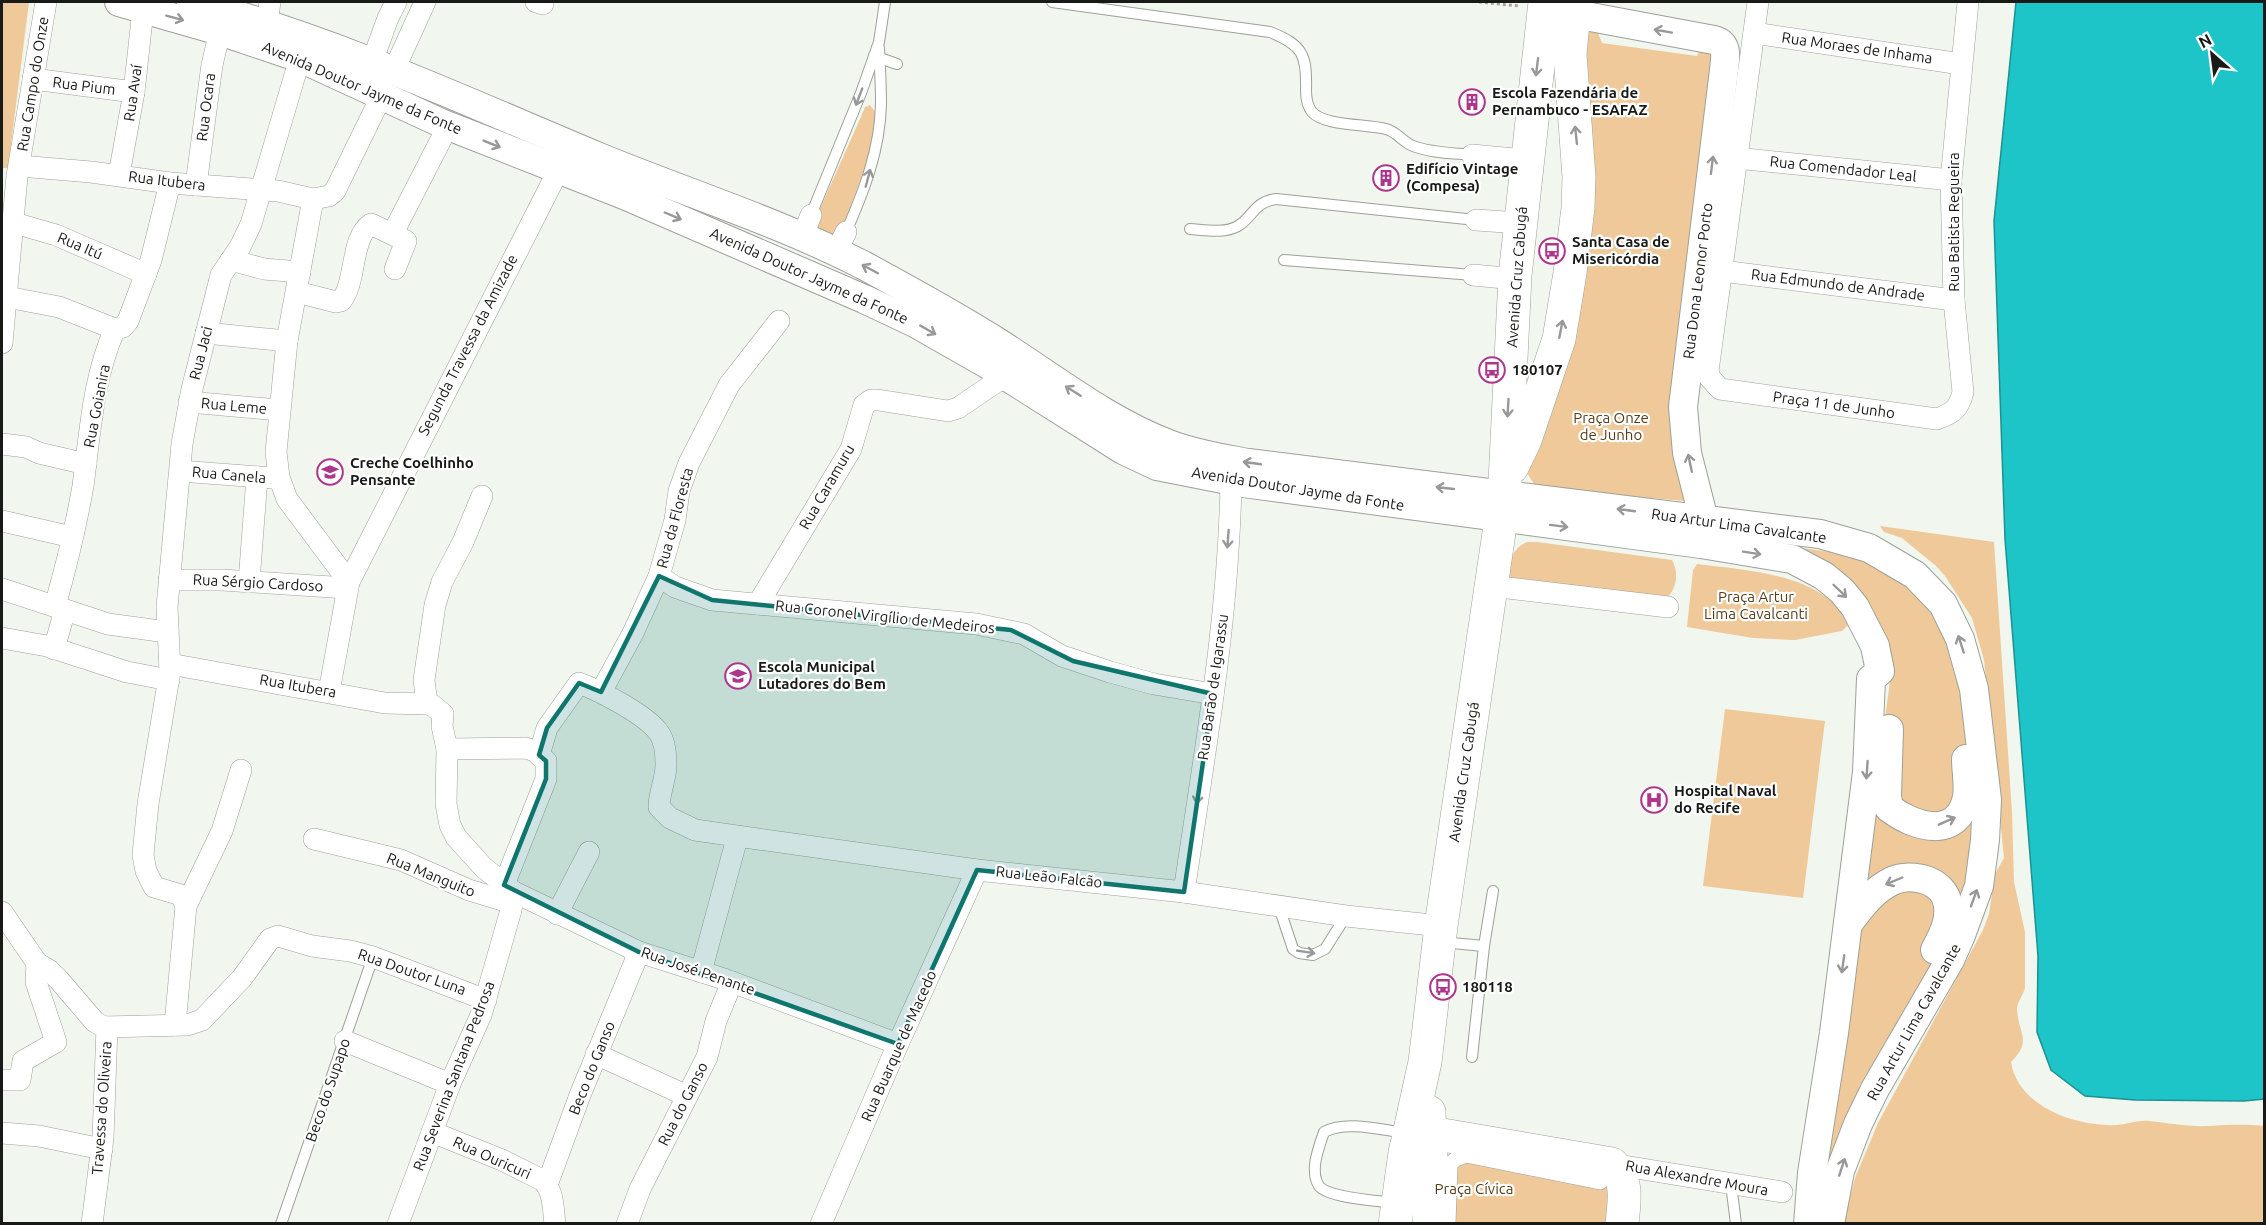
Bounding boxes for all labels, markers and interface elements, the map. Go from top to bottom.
one-way arrow [165,13,184,25]
street label: Rua Campo do Onze [13,15,52,152]
north arrow [2182,24,2242,84]
one-way arrow [1654,25,1674,36]
street label: Rua Moraes de Inhama [1780,28,1934,67]
text: N [2195,30,2214,52]
street label: Avenida Doutor Jayme da Fonte [260,38,465,137]
one-way arrow [1531,57,1542,76]
street label: Rua Avaí [120,63,145,122]
street label: Rua Ocara [193,72,218,142]
street label: Rua Pium [52,73,116,98]
place label: Escola Fazendária de Pernambuco - ESAFAZ [1492,84,1647,118]
one-way arrow [853,87,864,106]
building icon: Escola Fazendária de Pernambuco - ESAFAZ [1457,87,1487,117]
one-way arrow [1570,126,1581,146]
one-way arrow [482,139,501,150]
street label: Rua Comendador Leal [1769,152,1917,185]
street label: Rua Batista Regueira [1945,152,1962,292]
one-way arrow [1707,156,1718,176]
place label: Edifício Vintage (Compesa) [1406,160,1518,194]
building icon: Edifício Vintage (Compesa) [1371,163,1401,193]
street label: Rua Itubera [127,167,207,194]
one-way arrow [863,169,874,188]
street label: Rua Dona Leonor Porto [1679,202,1716,360]
street label: Avenida Cruz Cabugá [1503,206,1530,348]
one-way arrow [664,211,682,222]
street label: Avenida Doutor Jayme da Fonte [707,224,911,327]
street label: Rua Itú [55,228,105,263]
place label: Santa Casa de Misericórdia [1572,233,1670,267]
bus stop icon: Santa Casa de Misericórdia [1537,236,1567,266]
street label: Segunda Travessa da Amizade [414,252,521,438]
one-way arrow [862,263,879,275]
street label: Rua Edmundo de Andrade [1750,265,1926,304]
one-way arrow [1555,319,1566,339]
street label: Rua Jaci [186,324,215,382]
one-way arrow [919,325,936,337]
bus stop icon: 180107 [1477,355,1507,385]
place label: 180107 [1512,361,1563,378]
street label: Rua Goianira [80,363,113,449]
one-way arrow [1065,384,1082,396]
street label: Praça 11 de Junho [1772,388,1896,421]
street label: Rua Leme [200,394,268,417]
one-way arrow [1503,397,1514,417]
park label: Praça Onze de Junho [1573,409,1649,443]
street label: Rua Caramuru [795,441,858,532]
place label: Creche Coelhinho Pensante [350,454,474,488]
one-way arrow [1683,454,1695,473]
school or university icon: Creche Coelhinho Pensante [315,457,345,487]
one-way arrow [1242,458,1262,469]
street label: Rua Canela [191,463,267,486]
street label: Avenida Doutor Jayme da Fonte [1190,463,1406,514]
street label: Rua da Floresta [653,466,696,570]
one-way arrow [1436,482,1456,493]
one-way arrow [1616,505,1636,516]
street label: Rua Artur Lima Cavalcante [1650,505,1828,546]
one-way arrow [1548,520,1568,531]
one-way arrow [1222,528,1233,548]
one-way arrow [1741,547,1761,558]
street label: Rua Sérgio Cardoso [192,571,324,594]
one-way arrow [1833,584,1848,598]
park label: Praça Artur Lima Cavalcanti [1704,588,1808,622]
street label: Rua Coronel Virgílio de Medeiros [775,597,996,636]
street label: Rua Barão de Igarassu [1194,613,1231,761]
one-way arrow [1955,635,1966,654]
place label: Escola Municipal Lutadores do Bem [758,658,886,692]
school or university icon: Escola Municipal Lutadores do Bem [723,661,753,691]
street label: Rua Itubera [258,670,338,701]
street label: Avenida Cruz Cabugá [1445,701,1482,843]
one-way arrow [1861,760,1872,780]
place label: Hospital Naval do Recife [1674,782,1777,816]
one-way arrow [1193,784,1204,804]
hospital icon: Hospital Naval do Recife [1639,785,1669,815]
one-way arrow [1937,815,1955,827]
street label: Rua Manguito [384,849,478,900]
street label: Rua Leão Falcão [995,862,1103,891]
one-way arrow [1885,877,1903,888]
one-way arrow [1970,889,1981,908]
street label: Rua Artur Lima Cavalcante [1863,940,1964,1103]
street label: Rua José Penante [639,943,757,998]
street label: Rua Doutor Luna [356,945,468,998]
one-way arrow [1296,947,1315,958]
one-way arrow [1838,953,1849,973]
street label: Rua Buarque de Macedo [858,968,940,1124]
bus stop icon: 180118 [1428,972,1458,1002]
place label: 180118 [1462,978,1513,995]
street label: Rua Severina Santana Pedrosa [409,979,498,1173]
street label: Beco do Ganso [565,1019,618,1117]
street label: Beco do Supapo [302,1036,353,1144]
street label: Travessa do Oliveira [88,1041,115,1175]
street label: Rua do Ganso [654,1059,711,1148]
street label: Rua Ouricuri [451,1133,534,1182]
street label: Rua Alexandre Moura [1624,1157,1770,1198]
one-way arrow [1838,1158,1849,1176]
park label: Praça Cívica [1435,1180,1513,1197]

